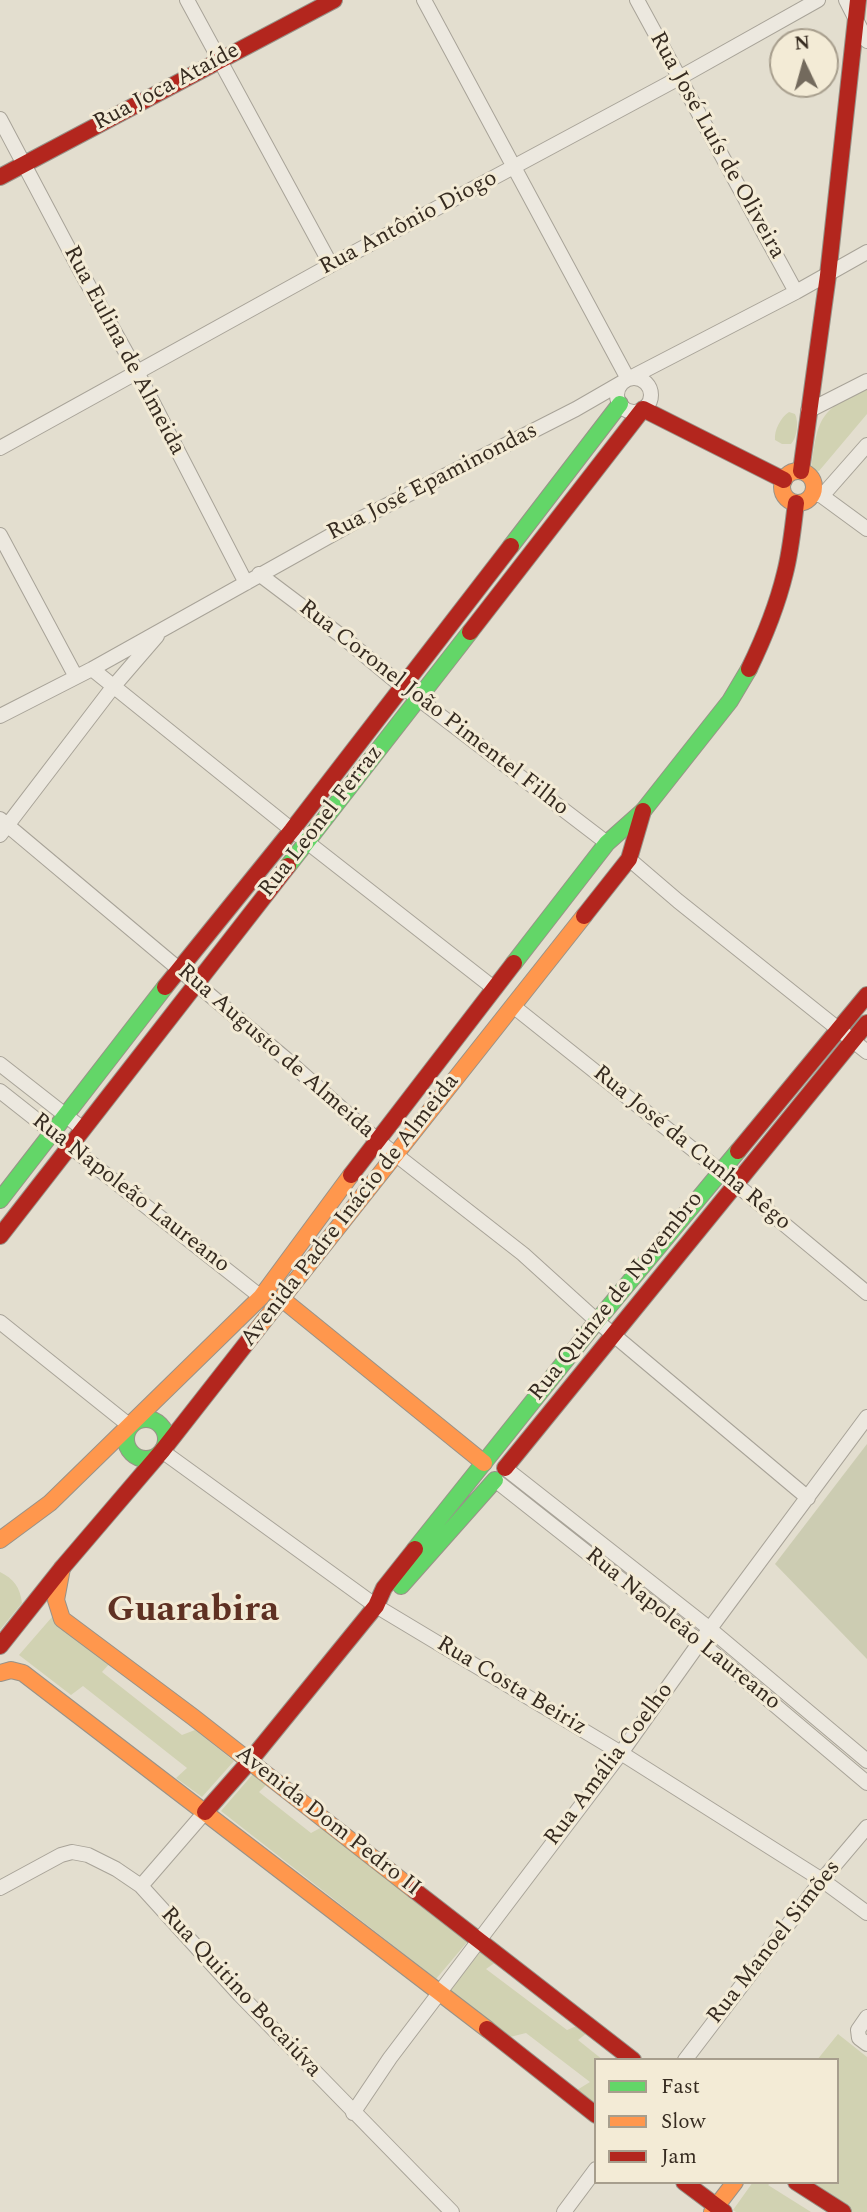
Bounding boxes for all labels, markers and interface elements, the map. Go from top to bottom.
street label: Rua José Luís de Oliveira [642,28,790,264]
north arrow [769,28,839,98]
text: N [793,28,811,59]
street label: Rua Joca Ataíde [89,38,245,138]
street label: Rua Antônio Diogo [315,166,503,282]
street label: Rua Eulina de Almeida [56,242,190,460]
street label: Rua José Epaminondas [323,418,543,548]
street label: Rua Coronel João Pimentel Filho [293,595,573,823]
street label: Rua Leonel Ferraz [254,740,390,904]
street label: Rua Augusto de Almeida [171,959,379,1145]
street label: Rua José da Cunha Rêgo [586,1061,796,1237]
street label: Avenida Padre Inácio de Almeida [236,1069,466,1353]
street label: Rua Napoleão Laureano [26,1108,234,1280]
street label: Rua Quinze de Novembro [524,1187,710,1407]
street label: Rua Napoleão Laureano [579,1543,785,1717]
district label: Guarabira [107,1591,279,1635]
street label: Rua Costa Beiriz [431,1631,591,1743]
street label: Rua Amália Coelho [540,1678,680,1852]
street label: Avenida Dom Pedro II [229,1741,425,1903]
street label: Rua Manoel Simões [702,1855,848,2031]
street label: Rua Quitino Bocaiúva [154,1902,326,2084]
legend [594,2058,839,2184]
text: Fast [661,2071,700,2103]
text: Slow [661,2106,705,2138]
text: Jam [661,2141,697,2173]

